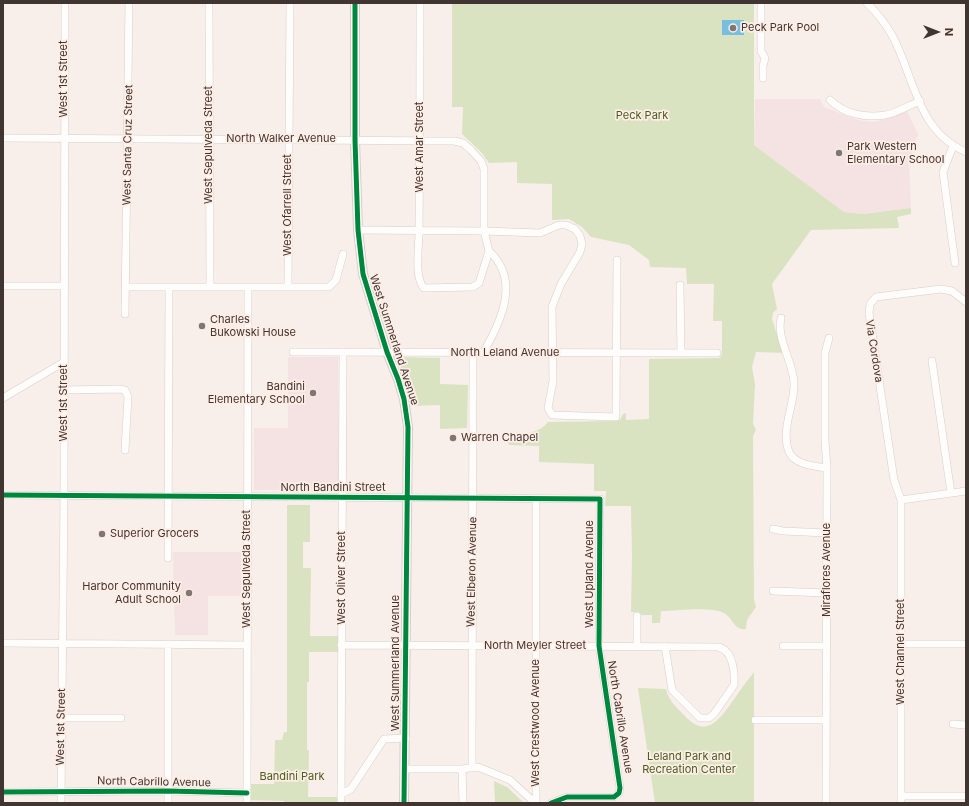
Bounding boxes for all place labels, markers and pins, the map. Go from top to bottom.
place label: Peck Park Pool [741,21,819,35]
marker: Peck Park Pool [728,23,738,33]
place label: Park Western Elementary School [847,140,944,166]
marker: Park Western Elementary School [834,148,844,158]
place label: Charles Bukowski House [210,313,296,339]
marker: Charles Bukowski House [197,321,207,331]
place label: Bandini Elementary School [208,380,305,406]
marker: Bandini Elementary School [308,388,318,398]
place label: Warren Chapel [461,431,538,445]
marker: Warren Chapel [448,433,458,443]
place label: Superior Grocers [110,527,199,541]
marker: Superior Grocers [97,529,107,539]
place label: Harbor Community Adult School [82,580,181,606]
marker: Harbor Community Adult School [184,588,194,598]

